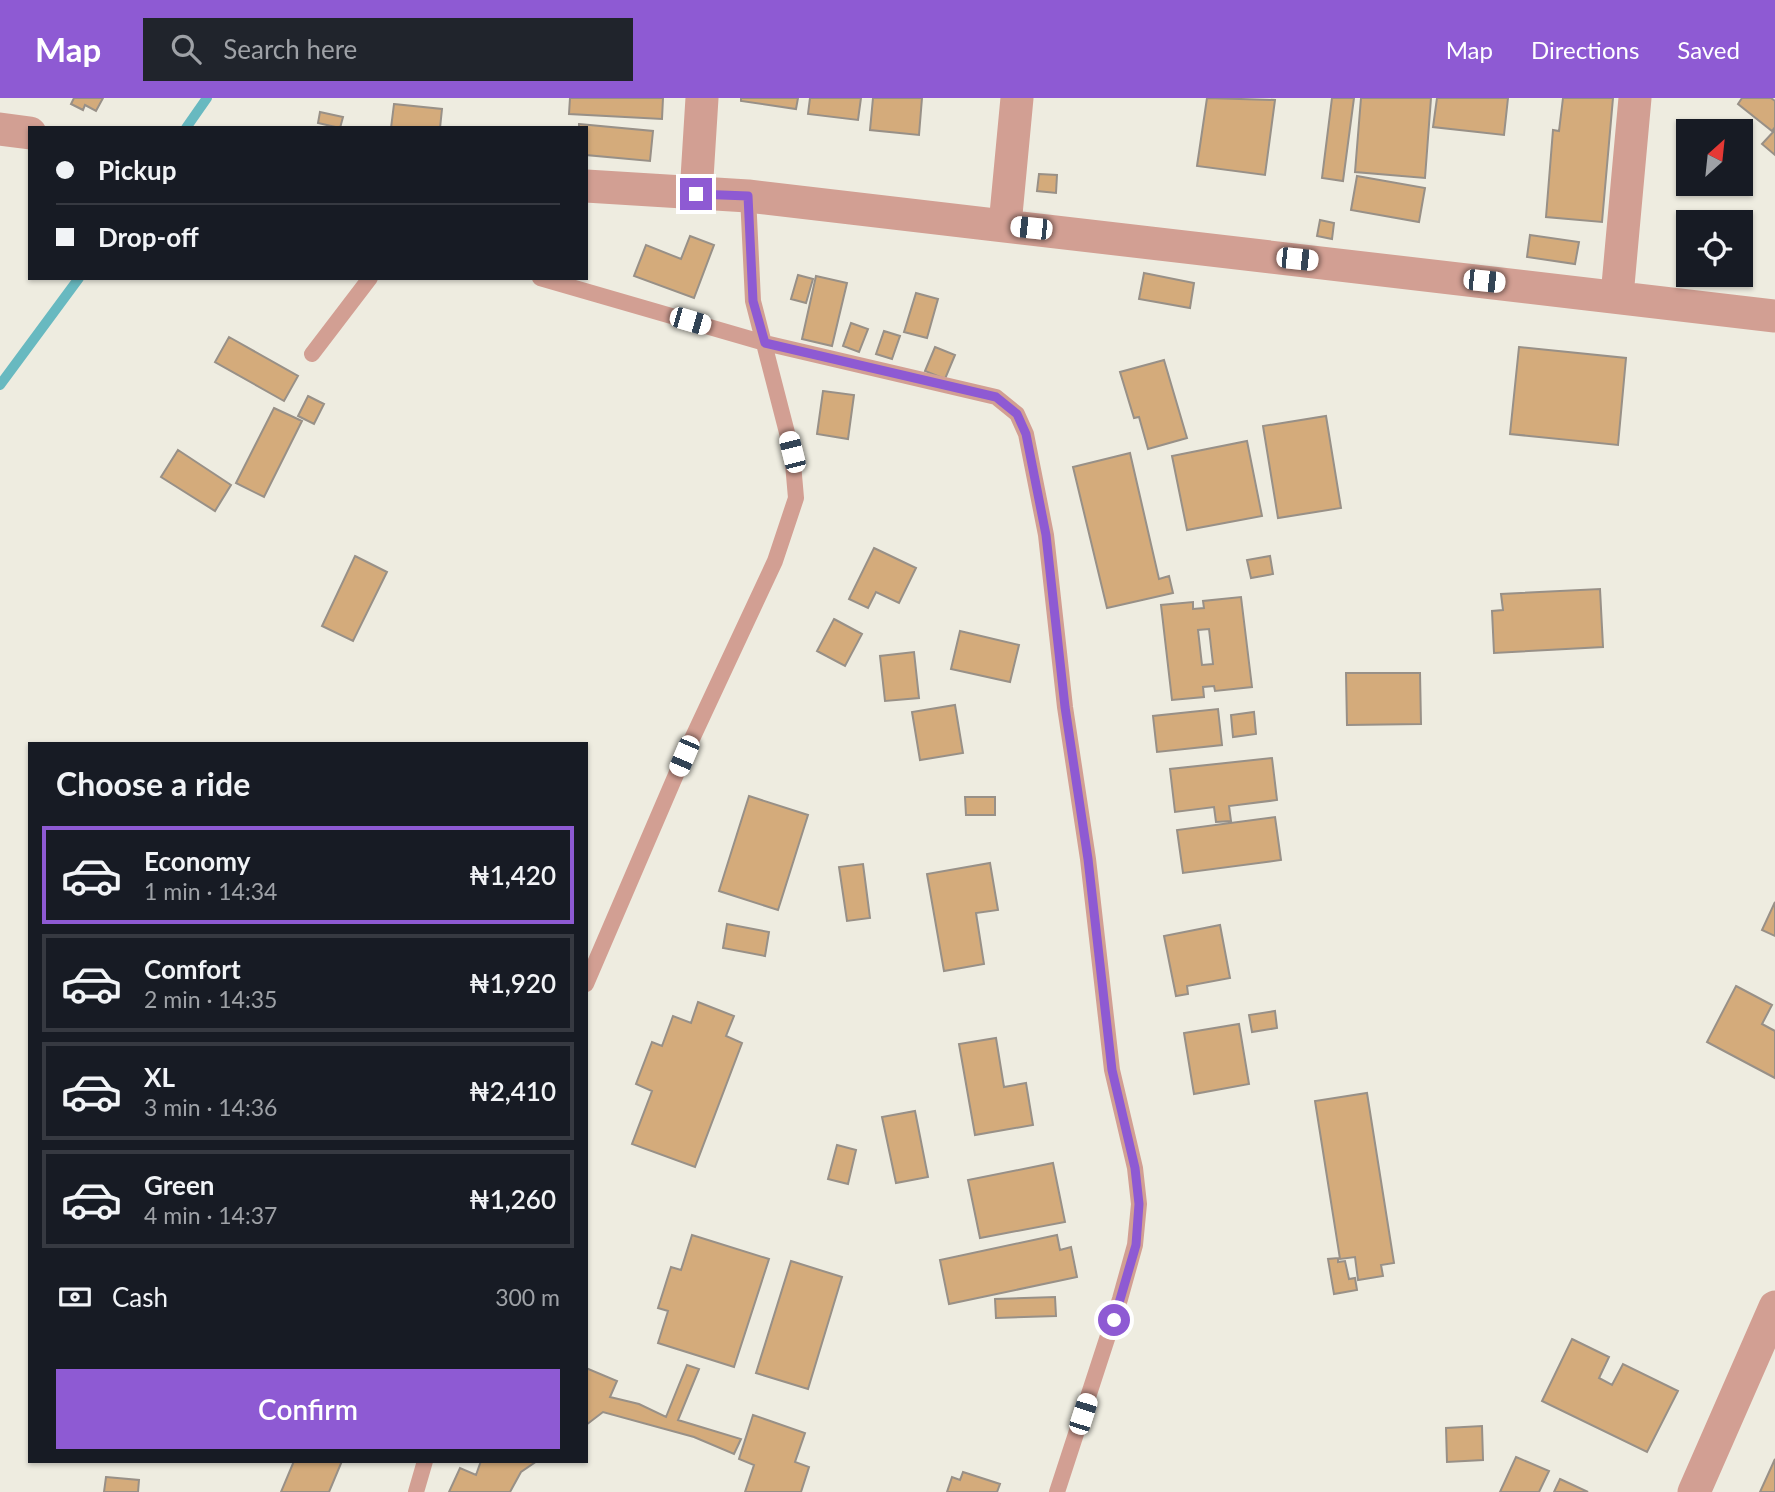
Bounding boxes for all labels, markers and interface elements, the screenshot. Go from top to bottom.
search box [143,18,633,81]
text: Map [35,29,101,69]
icon: search [167,30,205,68]
text: Search here [223,33,357,65]
text: Map [1446,35,1493,64]
text: Directions [1531,35,1639,64]
text: Saved [1677,35,1740,64]
north arrow [1676,119,1754,196]
map controls [1676,119,1753,287]
text: Pickup [98,154,177,186]
route end [680,178,712,210]
button: locate [1676,210,1753,287]
car [1010,215,1053,241]
text: Drop-off [98,221,199,253]
car [1276,246,1319,272]
car [1463,268,1506,294]
car [667,305,714,337]
car [777,429,808,475]
car [667,733,702,779]
text: Choose a ride [56,764,250,803]
icon: car [60,844,123,907]
text: Economy [144,845,250,877]
text: ₦1,420 [469,859,556,891]
text: 1 min · 14:34 [144,877,277,905]
icon: car [60,952,123,1015]
text: Comfort [144,953,241,985]
text: ₦1,920 [469,967,556,999]
text: 2 min · 14:35 [144,985,277,1013]
icon: car [60,1060,123,1123]
text: XL [144,1061,175,1093]
text: ₦2,410 [469,1075,556,1107]
text: 3 min · 14:36 [144,1093,277,1121]
icon: car [60,1168,123,1231]
text: Green [144,1169,214,1201]
text: ₦1,260 [469,1183,556,1215]
text: 4 min · 14:37 [144,1201,277,1229]
icon: cash [56,1278,94,1316]
text: Cash [112,1281,168,1313]
text: 300 m [495,1283,560,1311]
route start [1098,1304,1130,1336]
button: Confirm [56,1369,560,1449]
car [1067,1391,1100,1437]

